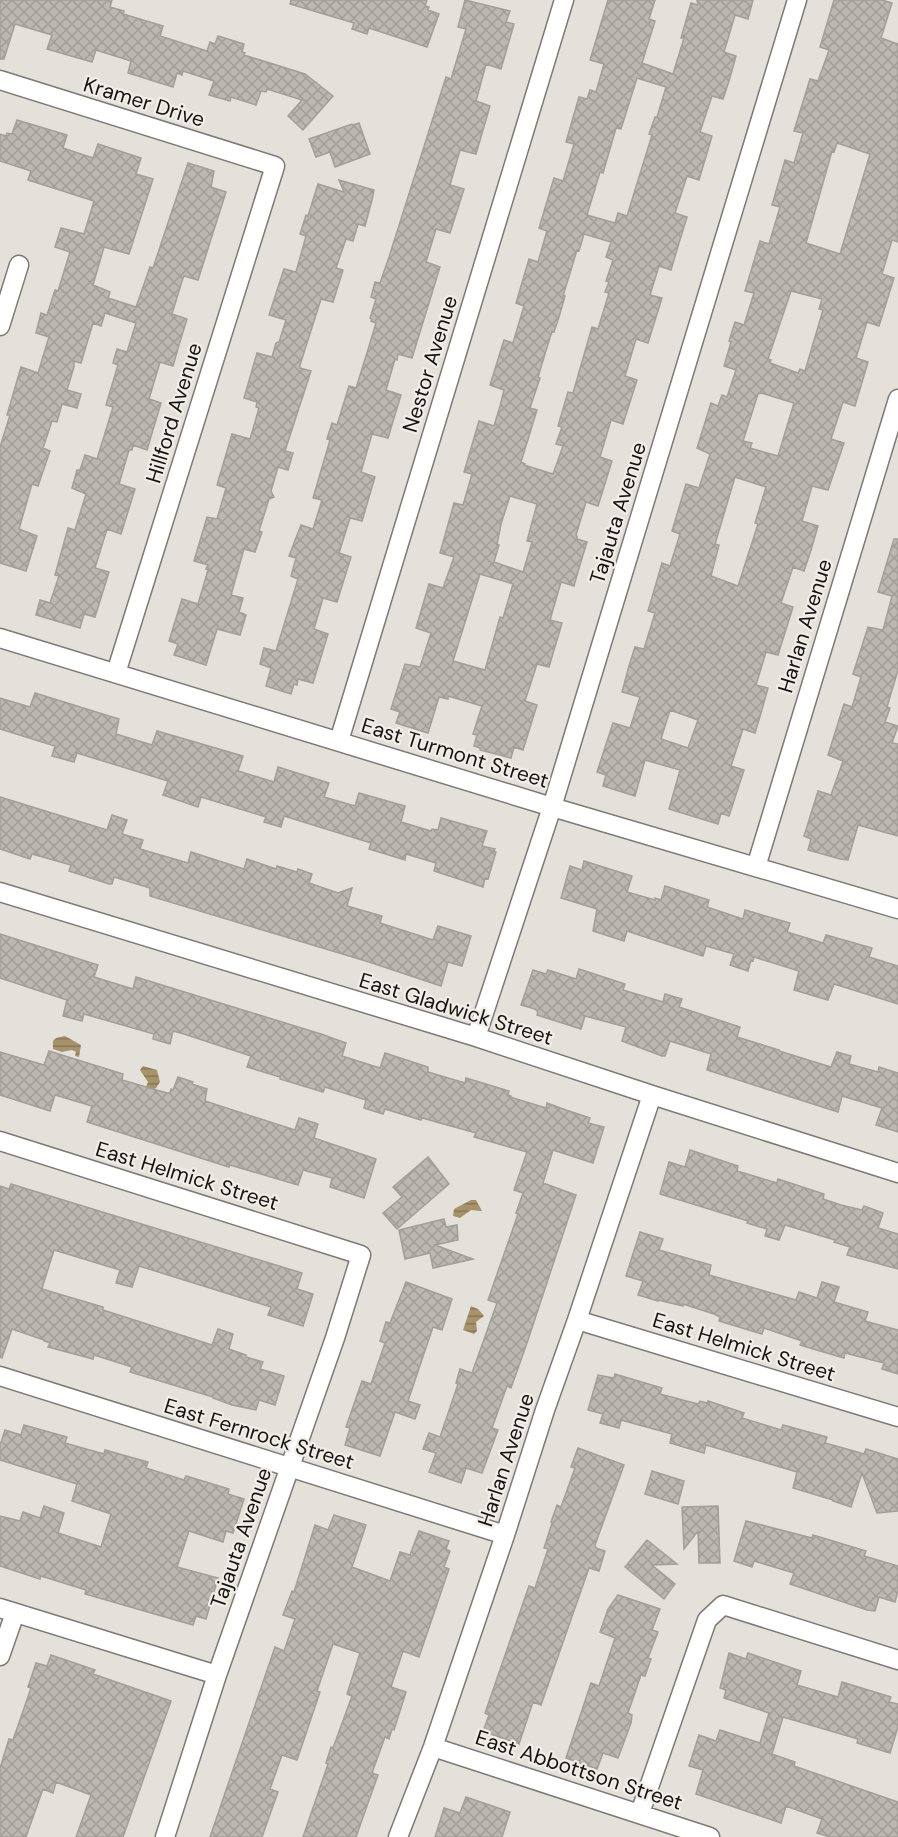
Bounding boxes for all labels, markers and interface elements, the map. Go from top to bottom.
street label: Kramer Drive [80,70,208,134]
street label: Nestor Avenue [396,292,464,436]
street label: Hillford Avenue [139,339,209,487]
street label: Tajauta Avenue [583,439,653,587]
street label: Harlan Avenue [771,556,839,696]
street label: East Turmont Street [358,711,552,795]
street label: East Gladwick Street [356,966,556,1052]
street label: East Helmick Street [92,1135,282,1217]
street label: East Helmick Street [649,1306,839,1388]
street label: Harlan Avenue [471,1390,541,1530]
street label: East Fernrock Street [161,1392,357,1476]
street label: Tajauta Avenue [204,1464,278,1612]
street label: East Abbottson Street [472,1723,686,1817]

